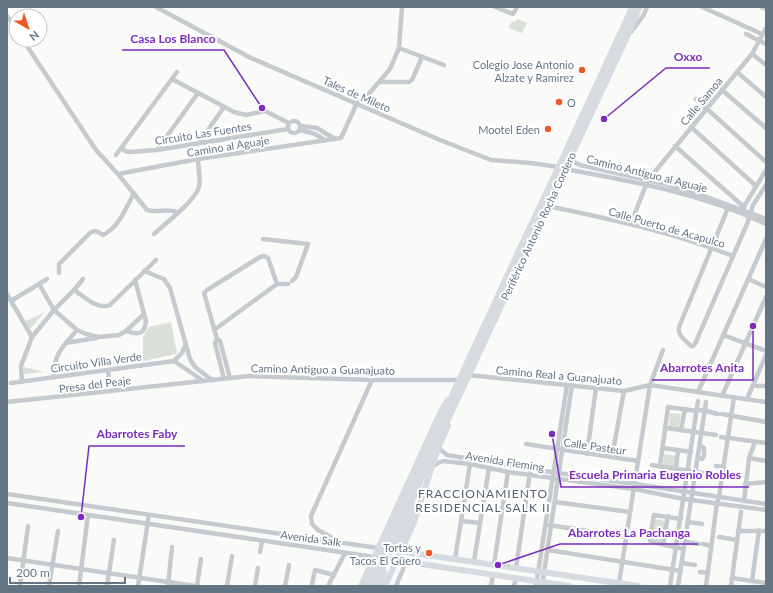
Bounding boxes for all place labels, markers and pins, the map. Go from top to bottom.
callout: Casa Los Blanco [122,26,224,50]
callout: Oxxo [666,44,710,68]
place label: Colegio Jose Antonio Alzate y Ramirez [473,58,574,84]
marker: Colegio Jose Antonio Alzate y Ramirez [577,65,587,75]
place label: O [567,96,576,109]
marker: O [554,97,564,107]
place label: Mootel Eden [478,123,540,136]
marker: Mootel Eden [543,124,553,134]
callout: Abarrotes Anita [652,356,753,380]
callout: Abarrotes Faby [89,422,185,446]
callout: Escuela Primaria Eugenio Robles [561,463,749,487]
callout: Abarrotes La Pachanga [560,520,698,544]
place label: Tortas y Tacos El Güero [350,541,421,567]
marker: Tortas y Tacos El Güero [424,548,434,558]

